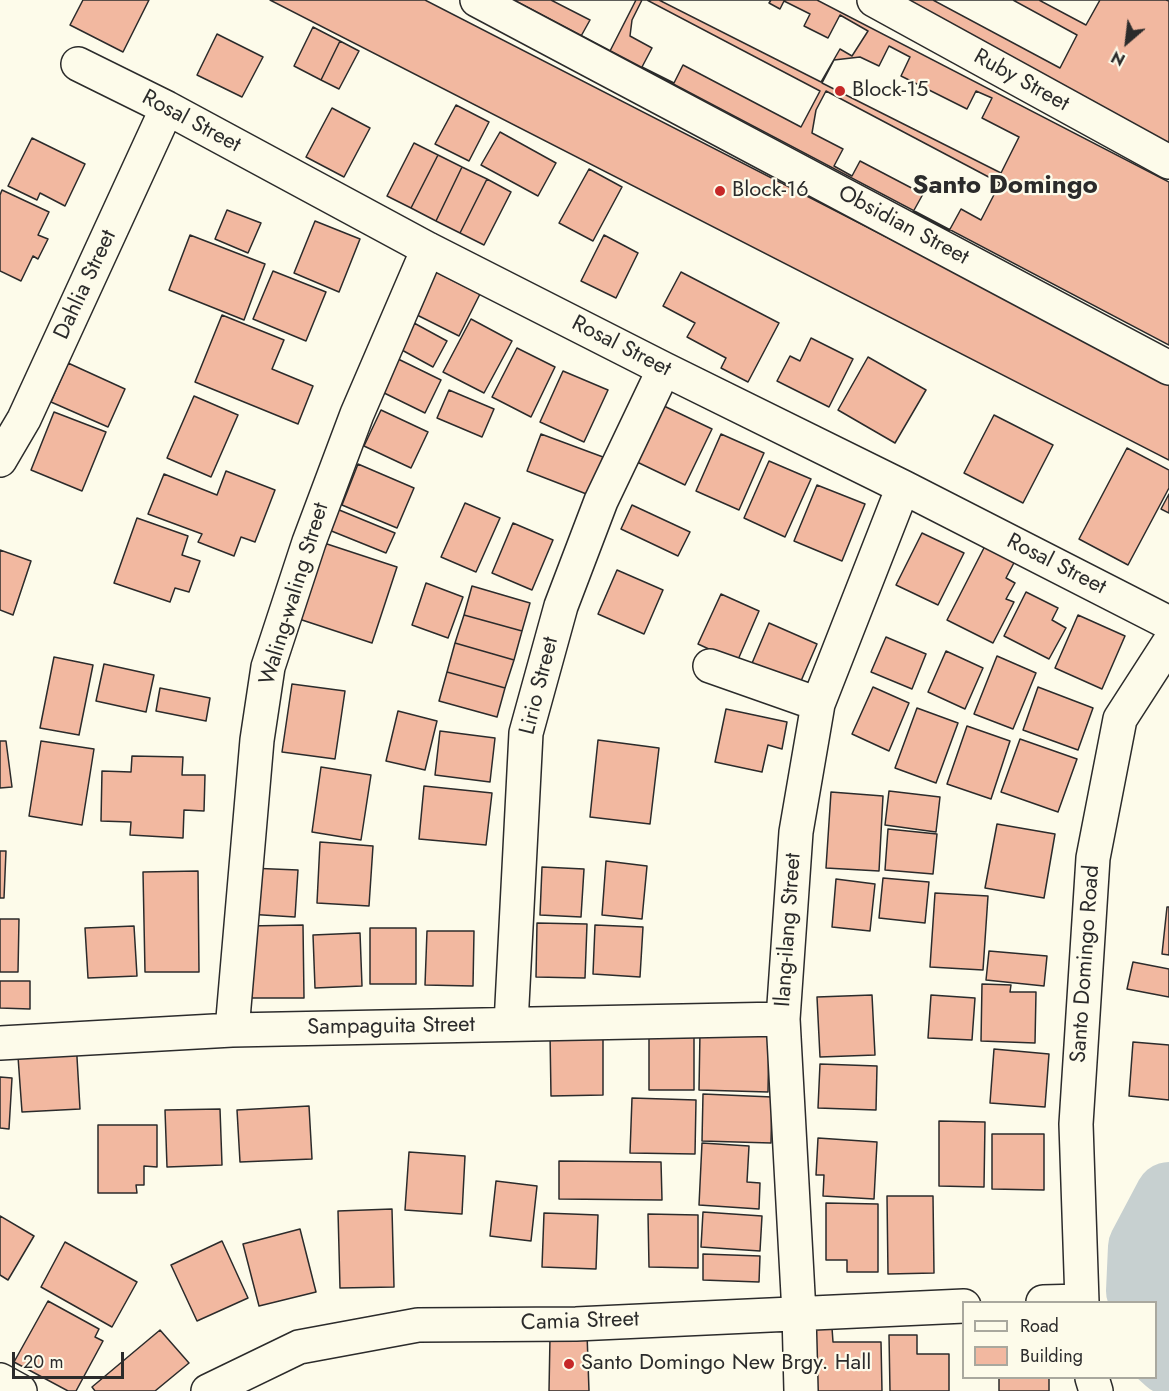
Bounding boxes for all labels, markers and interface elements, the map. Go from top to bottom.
north arrow [1097,12,1157,72]
street label: Ruby Street [969,44,1073,118]
text: N [1107,45,1129,71]
place label: Block-15 [852,78,928,104]
marker: Block-15 [833,84,847,98]
street label: Rosal Street [137,85,245,159]
district label: Santo Domingo [912,171,1098,203]
place label: Block-16 [732,178,809,204]
street label: Obsidian Street [833,181,973,271]
marker: Block-16 [713,184,727,198]
street label: Dahlia Street [49,226,123,344]
street label: Rosal Street [567,311,675,383]
street label: Waling-waling Street [255,500,335,688]
street label: Rosal Street [1002,529,1110,601]
street label: Lirio Street [515,634,565,738]
street label: Ilang-ilang Street [770,852,808,1008]
street label: Santo Domingo Road [1066,864,1106,1064]
street label: Sampaguita Street [307,1012,475,1042]
legend [962,1301,1157,1379]
street label: Camia Street [520,1307,640,1337]
text: Road [1020,1313,1059,1339]
scale bar [15,1340,128,1378]
text: Building [1020,1343,1083,1369]
text: 20 m [23,1349,63,1375]
place label: Santo Domingo New Brgy. Hall [581,1351,871,1377]
marker: Santo Domingo New Brgy. Hall [562,1357,576,1371]

